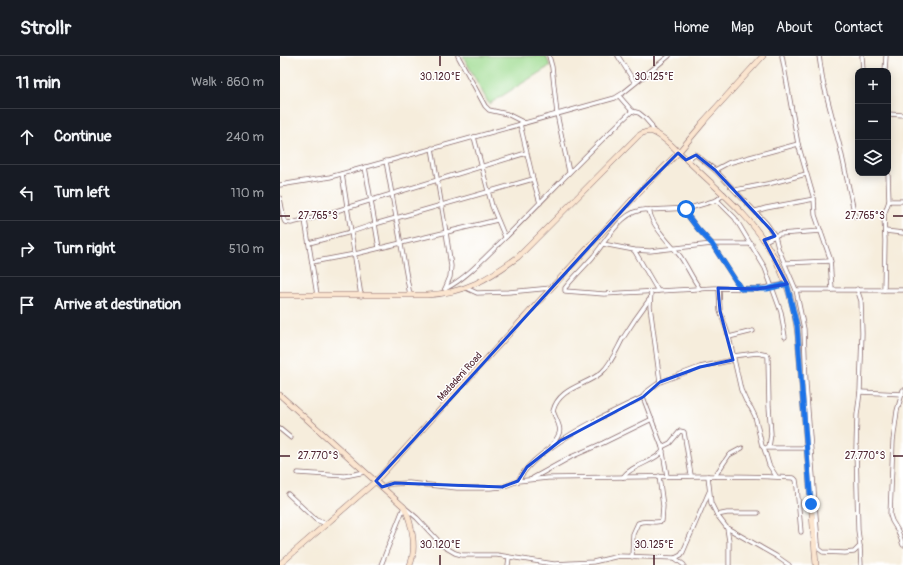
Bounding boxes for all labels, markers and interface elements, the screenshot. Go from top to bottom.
text: Strollr [20,16,71,40]
text: Home [674,19,709,36]
text: Map [731,19,754,36]
text: About [776,19,812,36]
text: Contact [834,19,883,36]
map controls [855,68,891,176]
button: + [855,68,891,104]
text: 30.120°E [420,71,460,83]
text: 30.125°E [634,71,674,83]
text: 11 min [16,72,61,93]
text: Walk · 860 m [191,74,264,90]
button: − [855,104,891,140]
icon: ahead [16,126,38,148]
text: Continue [54,127,112,146]
text: 240 m [226,129,264,145]
button: layers [855,140,891,176]
icon: left [16,182,38,204]
text: Turn left [54,183,110,202]
text: 110 m [231,185,264,201]
route start [677,200,695,218]
text: 27.765°S [298,210,338,222]
text: 27.765°S [845,210,885,222]
icon: right [16,238,38,260]
text: Turn right [54,239,115,258]
text: 510 m [229,241,264,257]
icon: arrive [16,294,38,316]
text: Arrive at destination [54,295,181,314]
street label: Madadeni Road [435,350,485,404]
text: 27.770°S [298,450,339,462]
text: 27.770°S [845,450,886,462]
route end [802,495,820,513]
text: 30.120°E [420,539,460,551]
text: 30.125°E [634,539,674,551]

